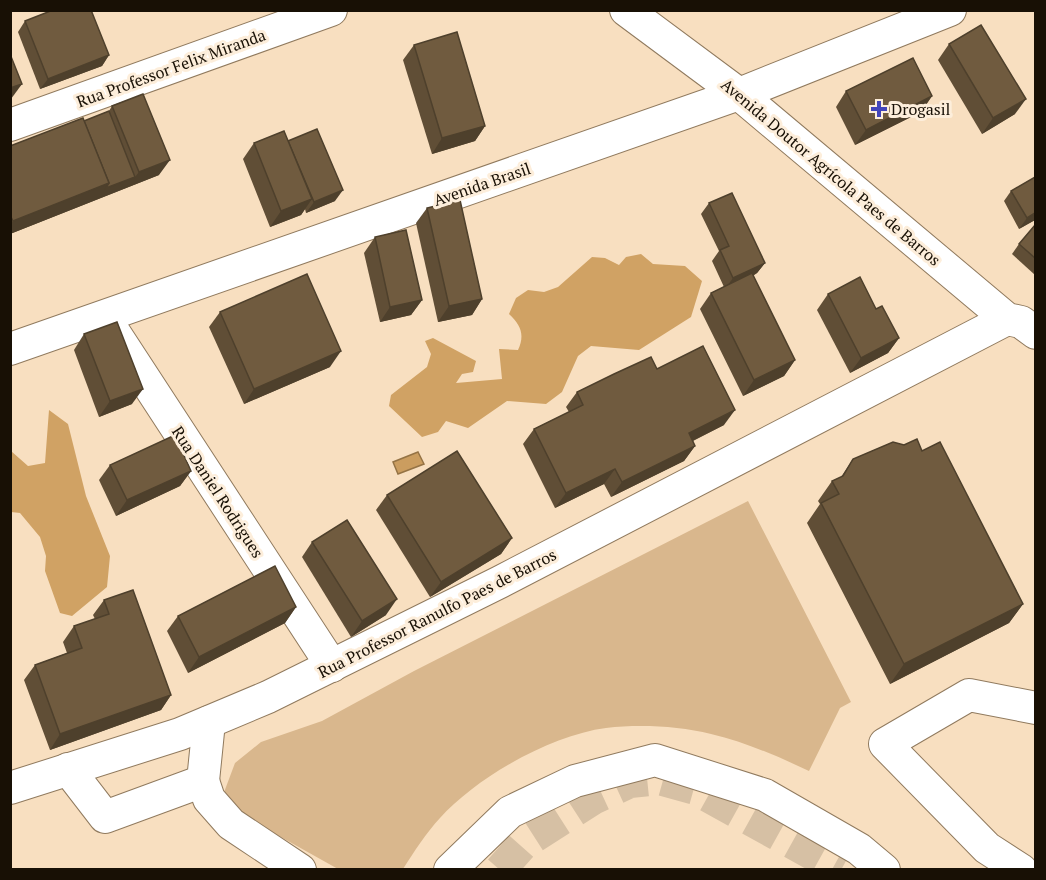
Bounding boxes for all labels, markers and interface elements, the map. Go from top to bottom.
street label: Rua Professor Felix Miranda [73,23,269,113]
street label: Avenida Doutor Agrícola Paes de Barros [716,73,946,271]
place label: Drogasil [891,98,951,120]
marker: Drogasil [872,102,886,116]
street label: Avenida Brasil [430,157,534,211]
street label: Rua Daniel Rodrigues [167,422,269,562]
street label: Rua Professor Ranulfo Paes de Barros [314,543,560,683]

